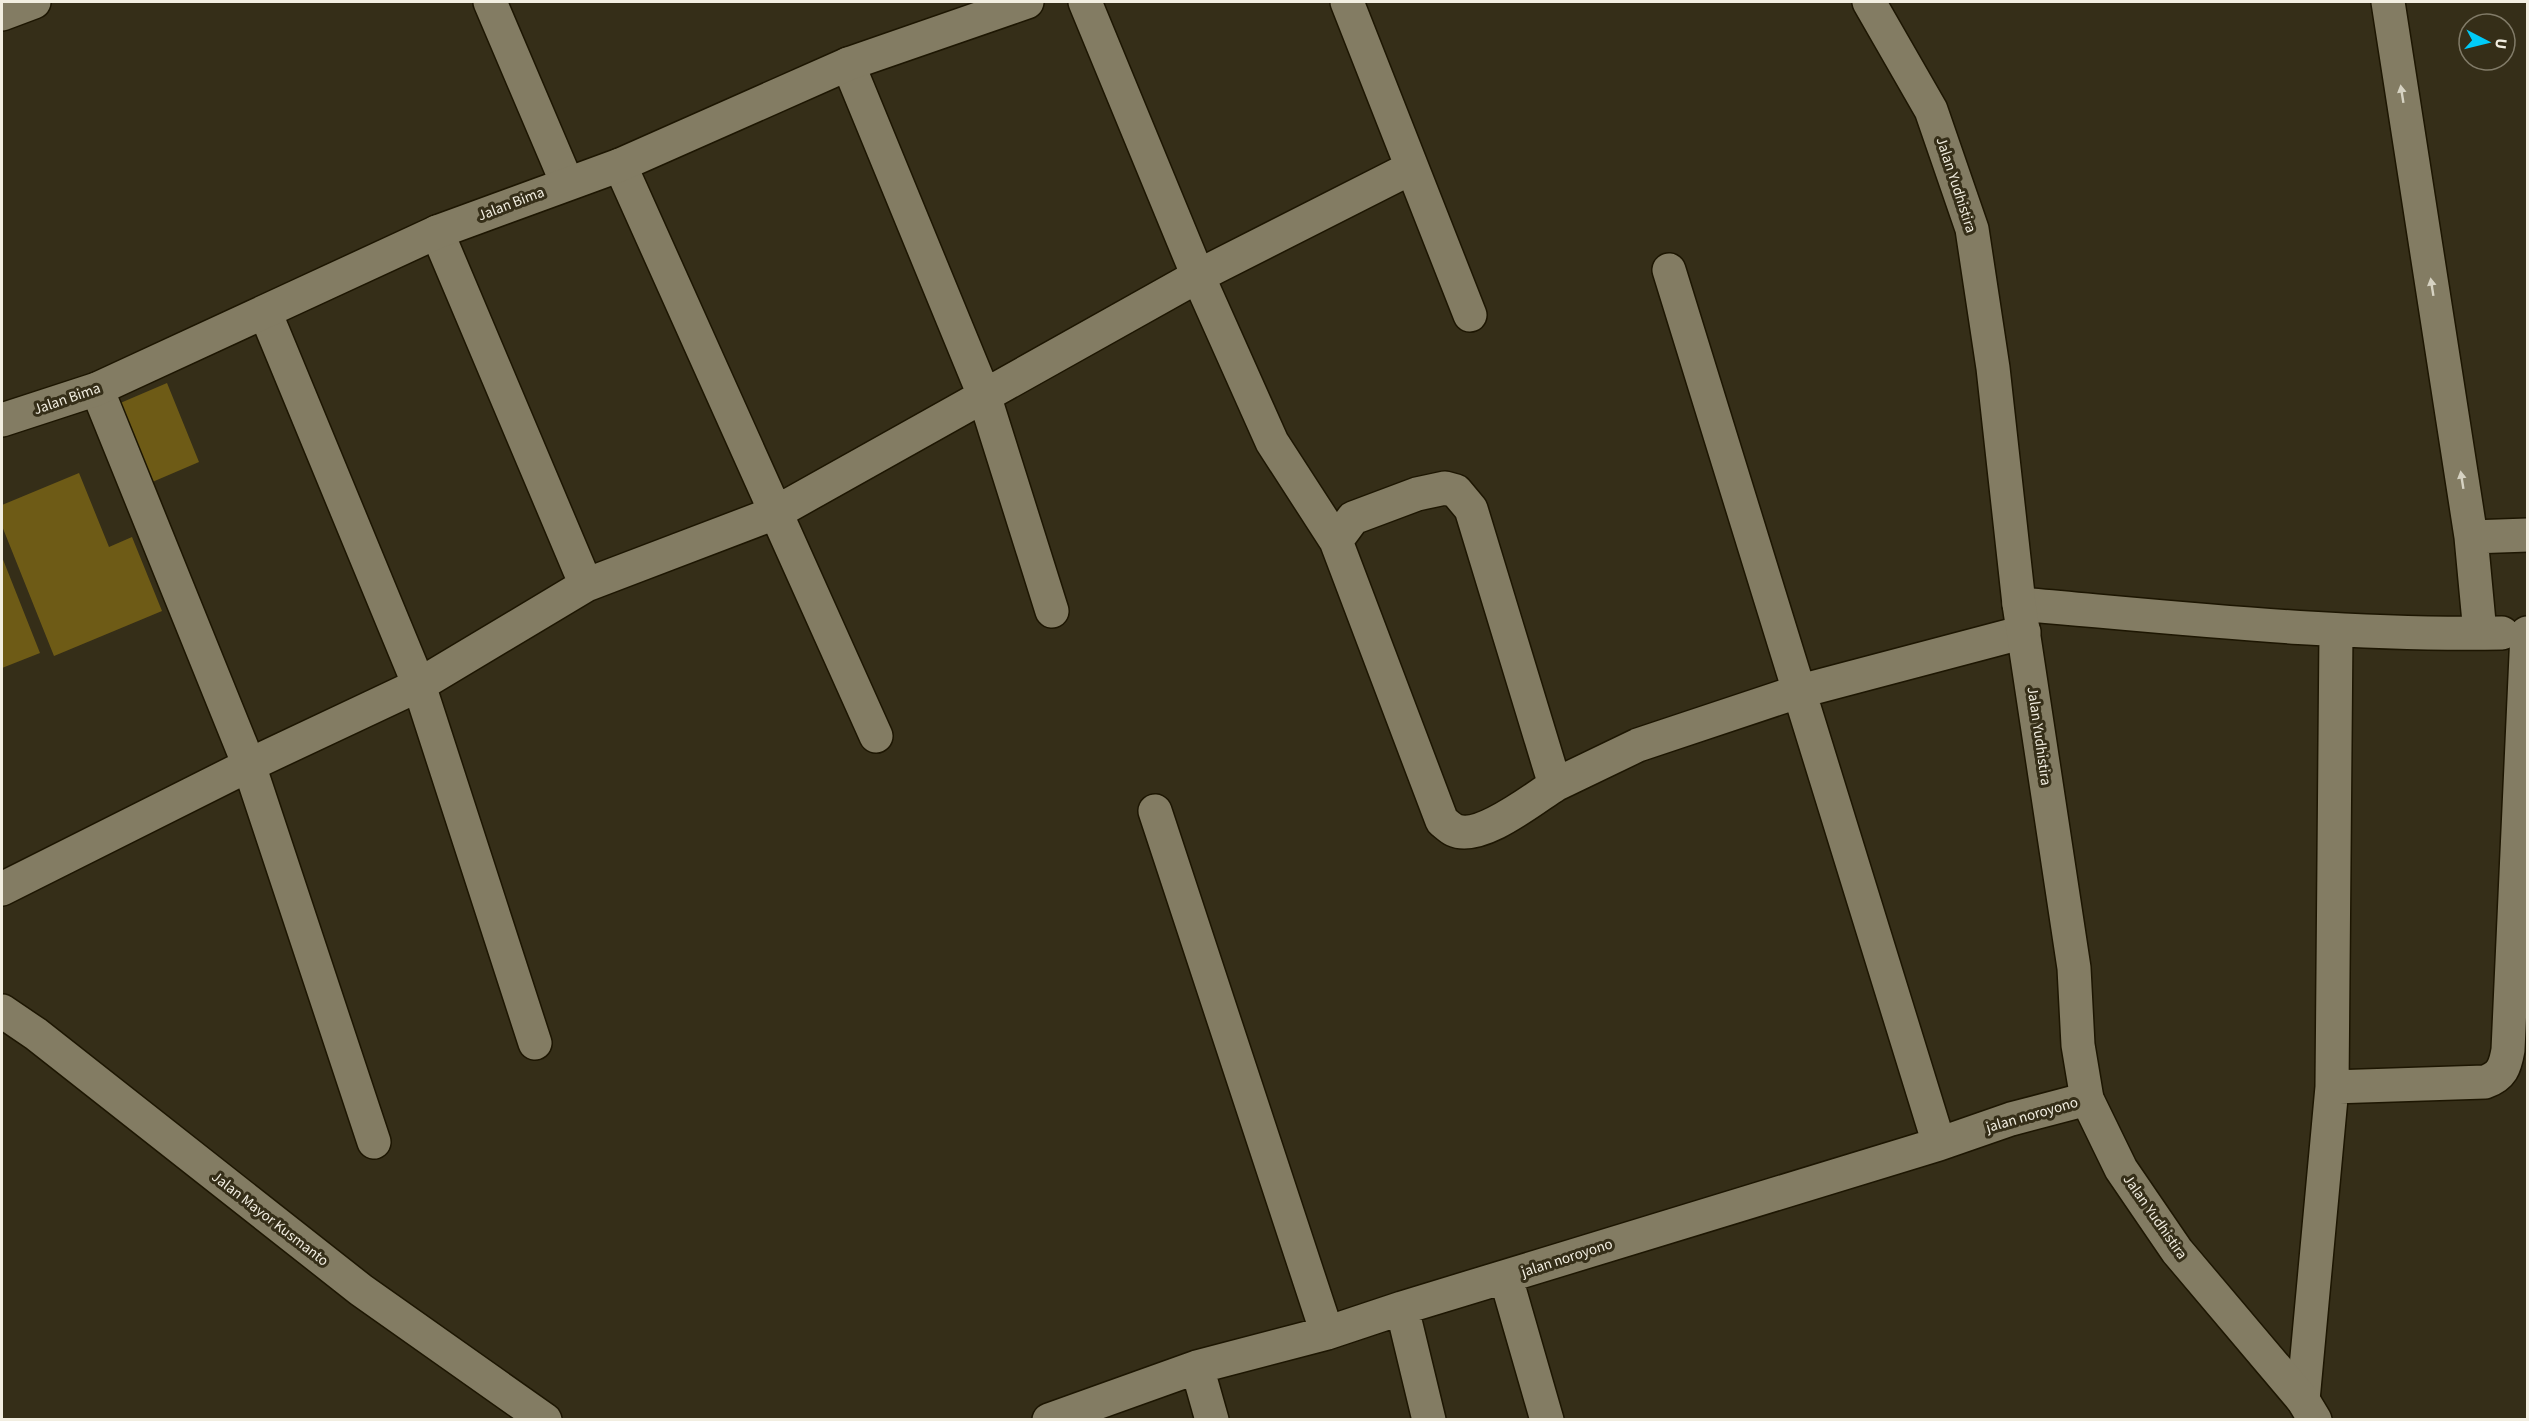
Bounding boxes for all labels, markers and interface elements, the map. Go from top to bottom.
north arrow [2457,12,2517,72]
text: U [2489,37,2512,50]
one-way arrow [2397,85,2406,104]
street label: Jalan Yudhistira [1931,134,1981,236]
street label: Jalan Bima [475,182,547,226]
one-way arrow [2427,277,2436,296]
street label: Jalan Bima [31,378,103,420]
one-way arrow [2457,470,2466,489]
street label: Jalan Yudhistira [2022,685,2056,787]
street label: jalan noroyono [1983,1092,2080,1138]
street label: Jalan Mayor Kusmanto [207,1167,333,1271]
street label: Jalan Yudhistira [2118,1170,2192,1264]
street label: jalan noroyono [1518,1233,1615,1283]

